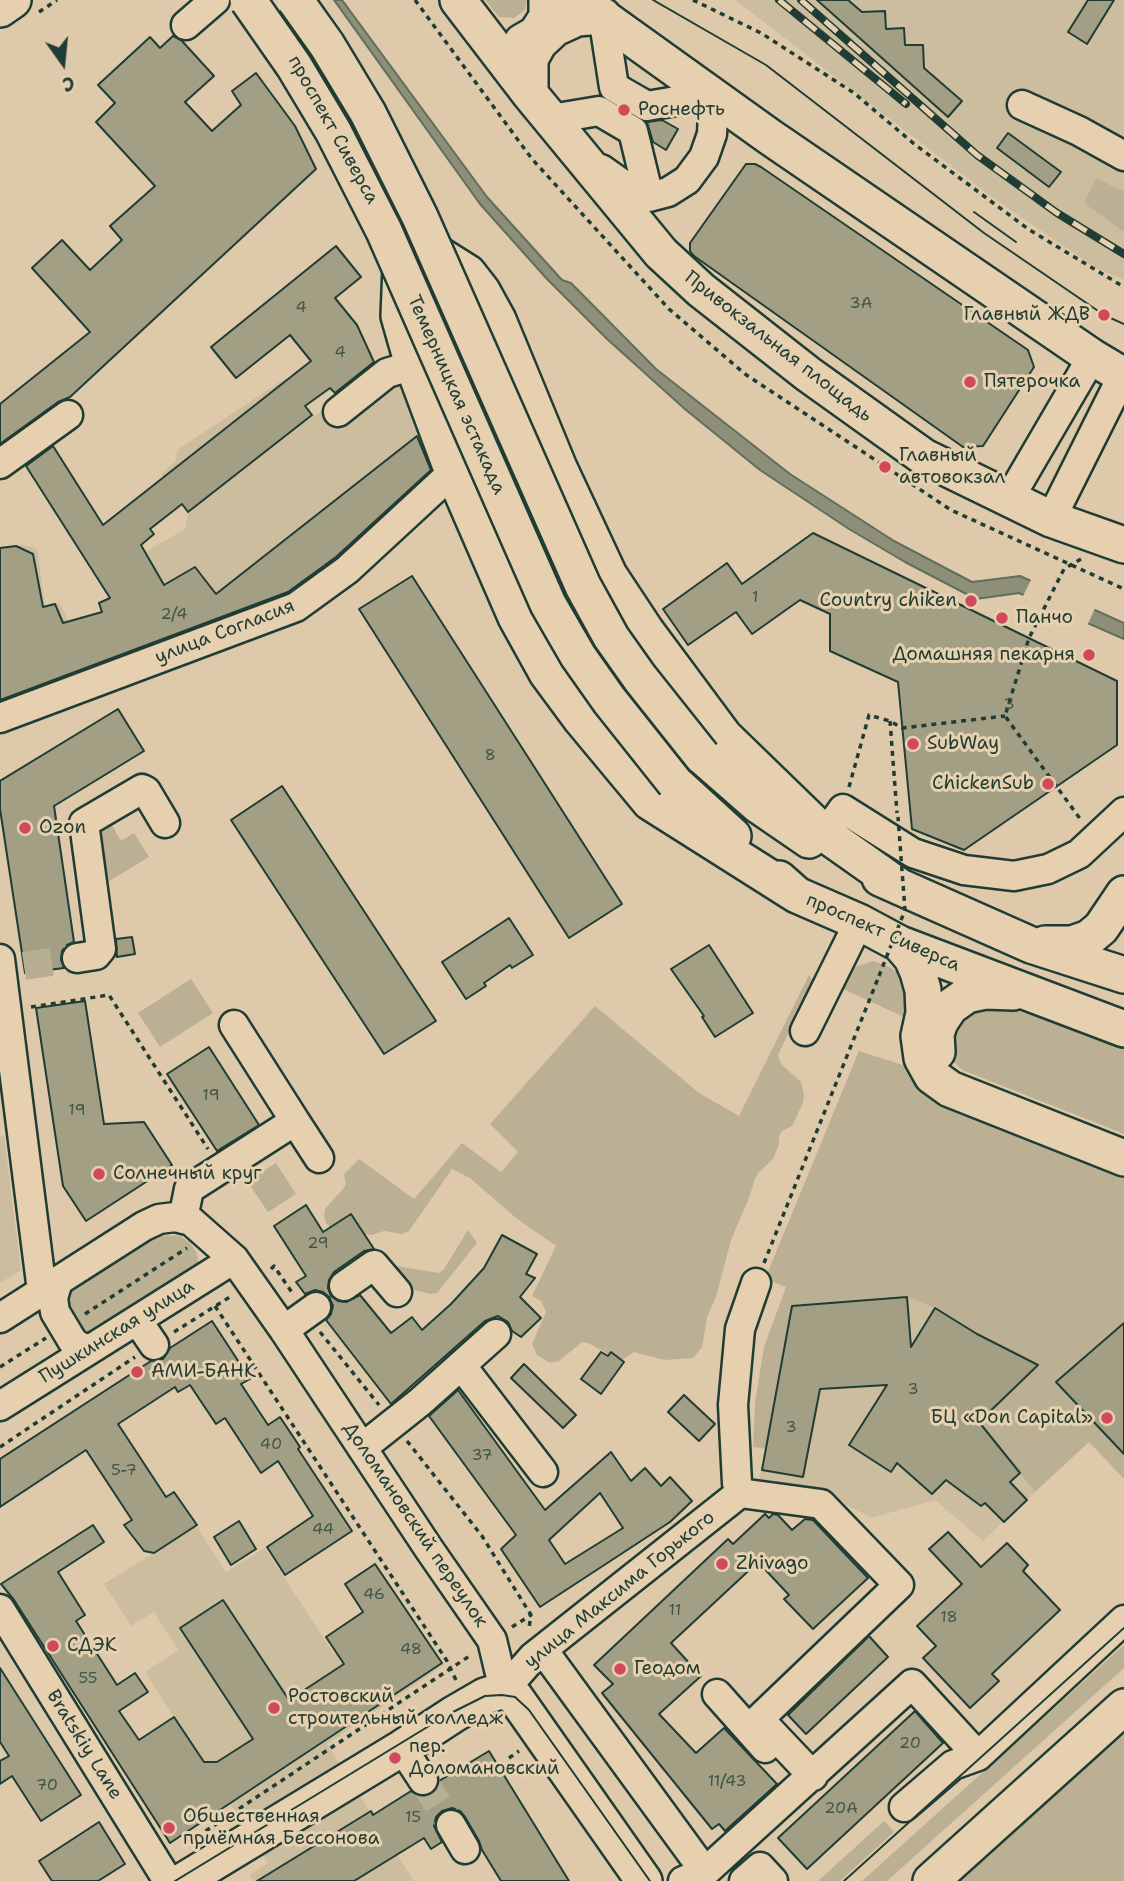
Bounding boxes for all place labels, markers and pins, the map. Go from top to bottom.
place label: Роснефть [638,99,725,121]
marker: Роснефть [616,102,632,118]
place label: Главный ЖДВ [964,304,1090,326]
marker: Главный ЖДВ [1096,307,1112,323]
place label: Пятерочка [984,371,1080,393]
marker: Пятерочка [962,374,978,390]
place label: Главный автовокзал [899,445,1005,489]
marker: Главный автовокзал [877,459,893,475]
place label: Country chiken [820,590,957,612]
marker: Country chiken [963,593,979,609]
place label: Панчо [1016,607,1073,629]
marker: Панчо [994,610,1010,626]
place label: Домашняя пекарня [892,644,1075,666]
marker: Домашняя пекарня [1081,647,1097,663]
place label: SubWay [927,733,999,755]
marker: SubWay [905,736,921,752]
place label: ChickenSub [932,773,1034,795]
marker: ChickenSub [1040,776,1056,792]
place label: Ozon [39,817,86,839]
marker: Ozon [17,820,33,836]
place label: Солнечный круг [113,1163,262,1185]
marker: Солнечный круг [91,1166,107,1182]
place label: АМИ-БАНК [151,1361,256,1383]
marker: АМИ-БАНК [129,1364,145,1380]
place label: БЦ «Don Capital» [930,1407,1093,1429]
marker: БЦ «Don Capital» [1099,1410,1115,1426]
place label: Zhivago [736,1553,809,1575]
marker: Zhivago [714,1556,730,1572]
place label: СДЭК [67,1635,117,1657]
marker: СДЭК [45,1638,61,1654]
place label: Геодом [634,1658,701,1680]
marker: Геодом [612,1661,628,1677]
place label: Ростовский строительный колледж [288,1686,503,1730]
marker: Ростовский строительный колледж [266,1700,282,1716]
place label: пер. Доломановский [409,1736,559,1780]
marker: пер. Доломановский [387,1750,403,1766]
place label: Обшественная приёмная Бессонова [183,1806,380,1850]
marker: Обшественная приёмная Бессонова [161,1820,177,1836]

